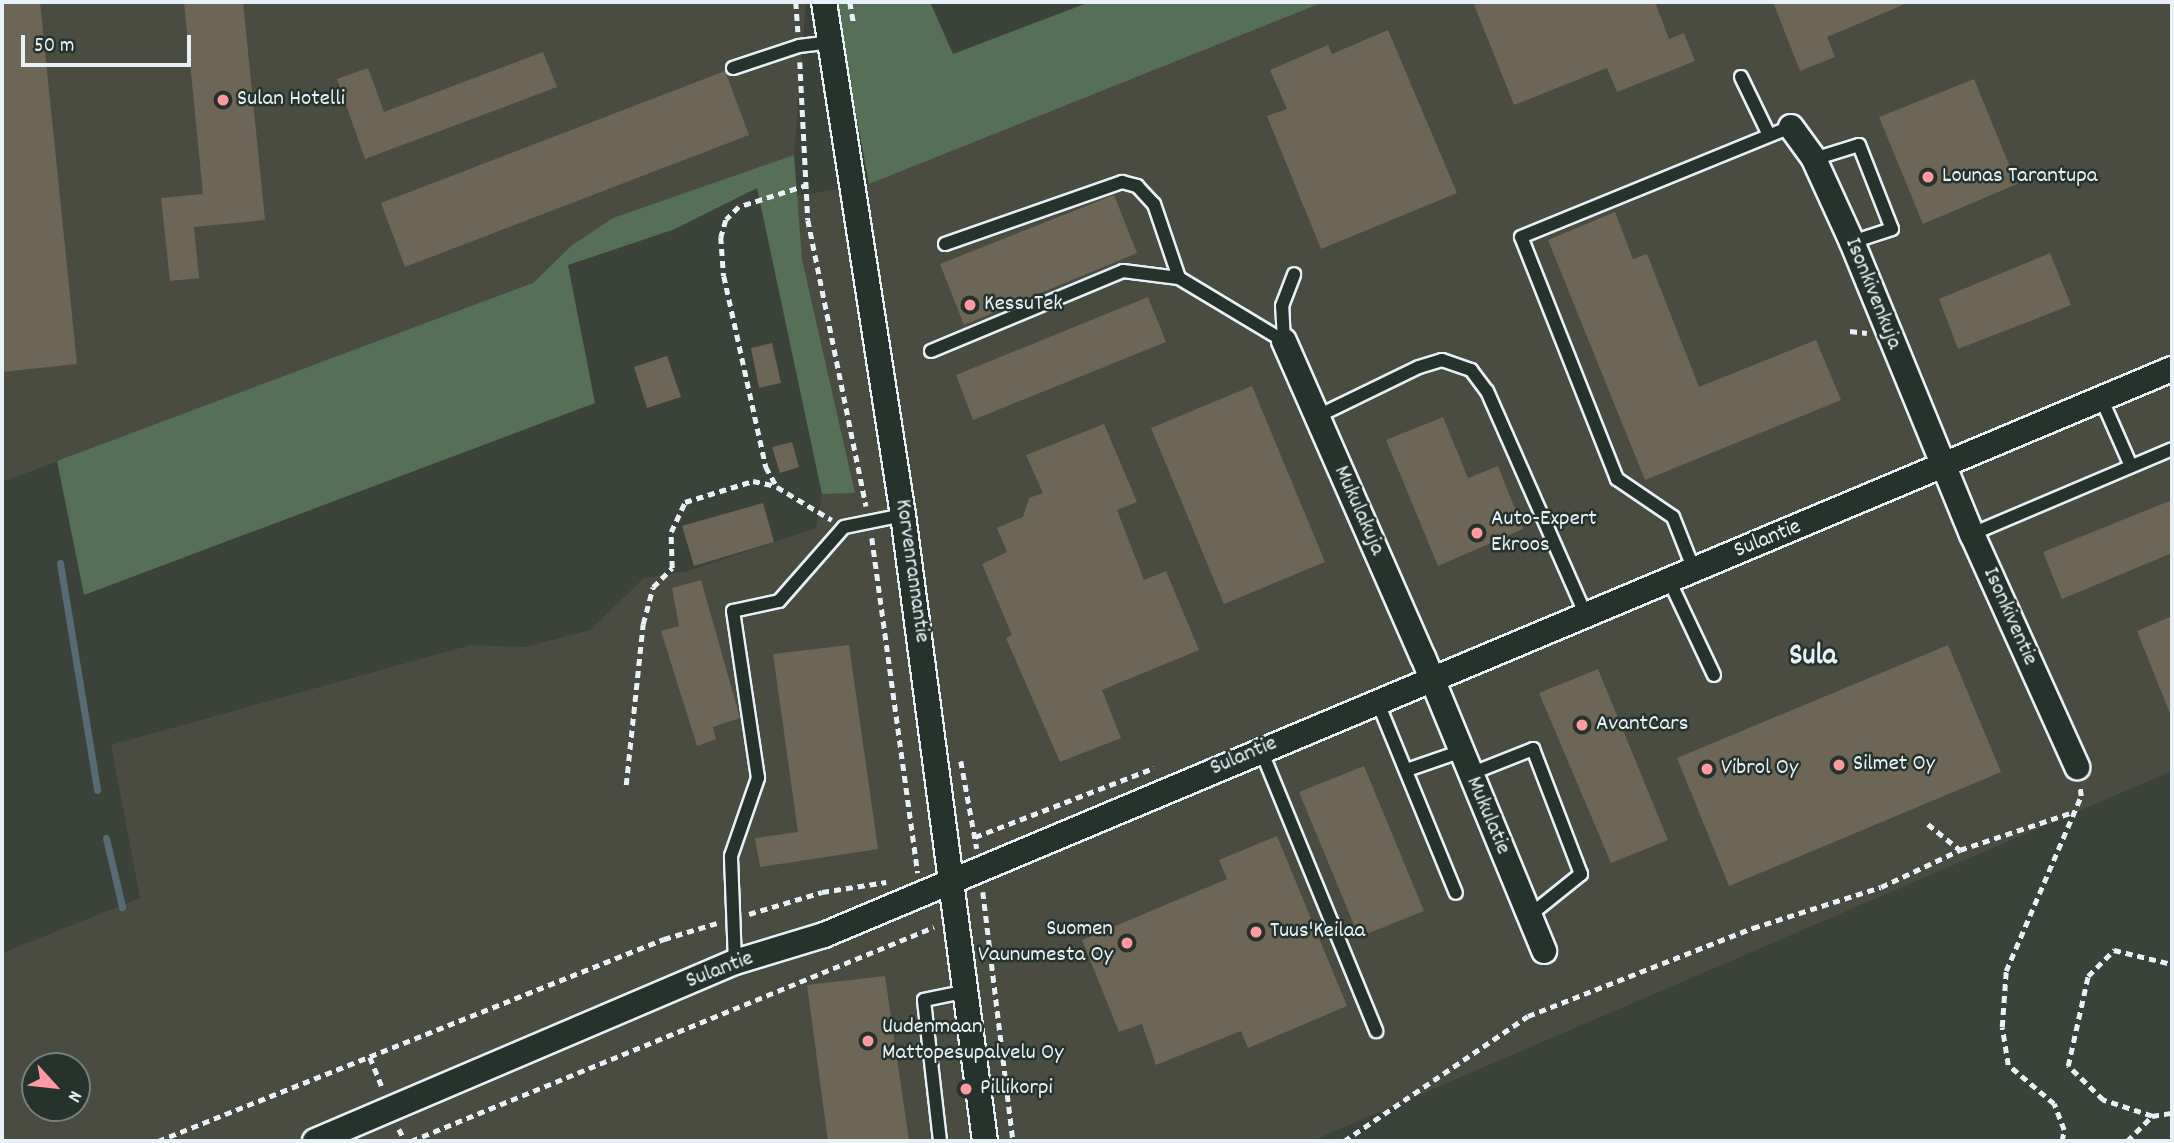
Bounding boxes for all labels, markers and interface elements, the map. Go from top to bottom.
scale bar [24,21,194,65]
text: 50 m [34,32,74,62]
place label: Sulan Hotelli [237,86,345,114]
marker: Sulan Hotelli [215,92,231,108]
place label: Lounas Tarantupa [1942,163,2098,191]
marker: Lounas Tarantupa [1920,169,1936,185]
street label: Isonkivenkuja [1837,234,1907,354]
place label: KessuTek [984,291,1063,319]
marker: KessuTek [962,297,978,313]
street label: Mukulakuja [1326,462,1390,560]
street label: Korvenrannantie [887,498,935,644]
place label: Auto-Expert Ekroos [1491,506,1597,560]
street label: Sulantie [1730,514,1806,566]
marker: Auto-Expert Ekroos [1469,525,1485,541]
street label: Isonkiventie [1975,564,2043,670]
district label: Sula [1789,640,1837,676]
place label: AvantCars [1596,711,1688,739]
marker: AvantCars [1574,717,1590,733]
street label: Sulantie [1207,731,1281,783]
place label: Silmet Oy [1853,751,1935,779]
place label: Vibrol Oy [1721,755,1798,783]
marker: Silmet Oy [1831,757,1847,773]
marker: Vibrol Oy [1699,761,1715,777]
street label: Mukulatie [1458,773,1516,859]
place label: Suomen Vaunumesta Oy [978,916,1113,970]
place label: Tuus'Keilaa [1270,918,1365,946]
marker: Tuus'Keilaa [1248,924,1264,940]
marker: Suomen Vaunumesta Oy [1119,935,1135,951]
street label: Sulantie [682,946,758,996]
place label: Uudenmaan Mattopesupalvelu Oy [882,1014,1064,1068]
marker: Uudenmaan Mattopesupalvelu Oy [860,1033,876,1049]
north arrow [21,1052,91,1122]
place label: Pillikorpi [980,1075,1053,1103]
marker: Pillikorpi [958,1081,974,1097]
text: N [59,1086,88,1106]

